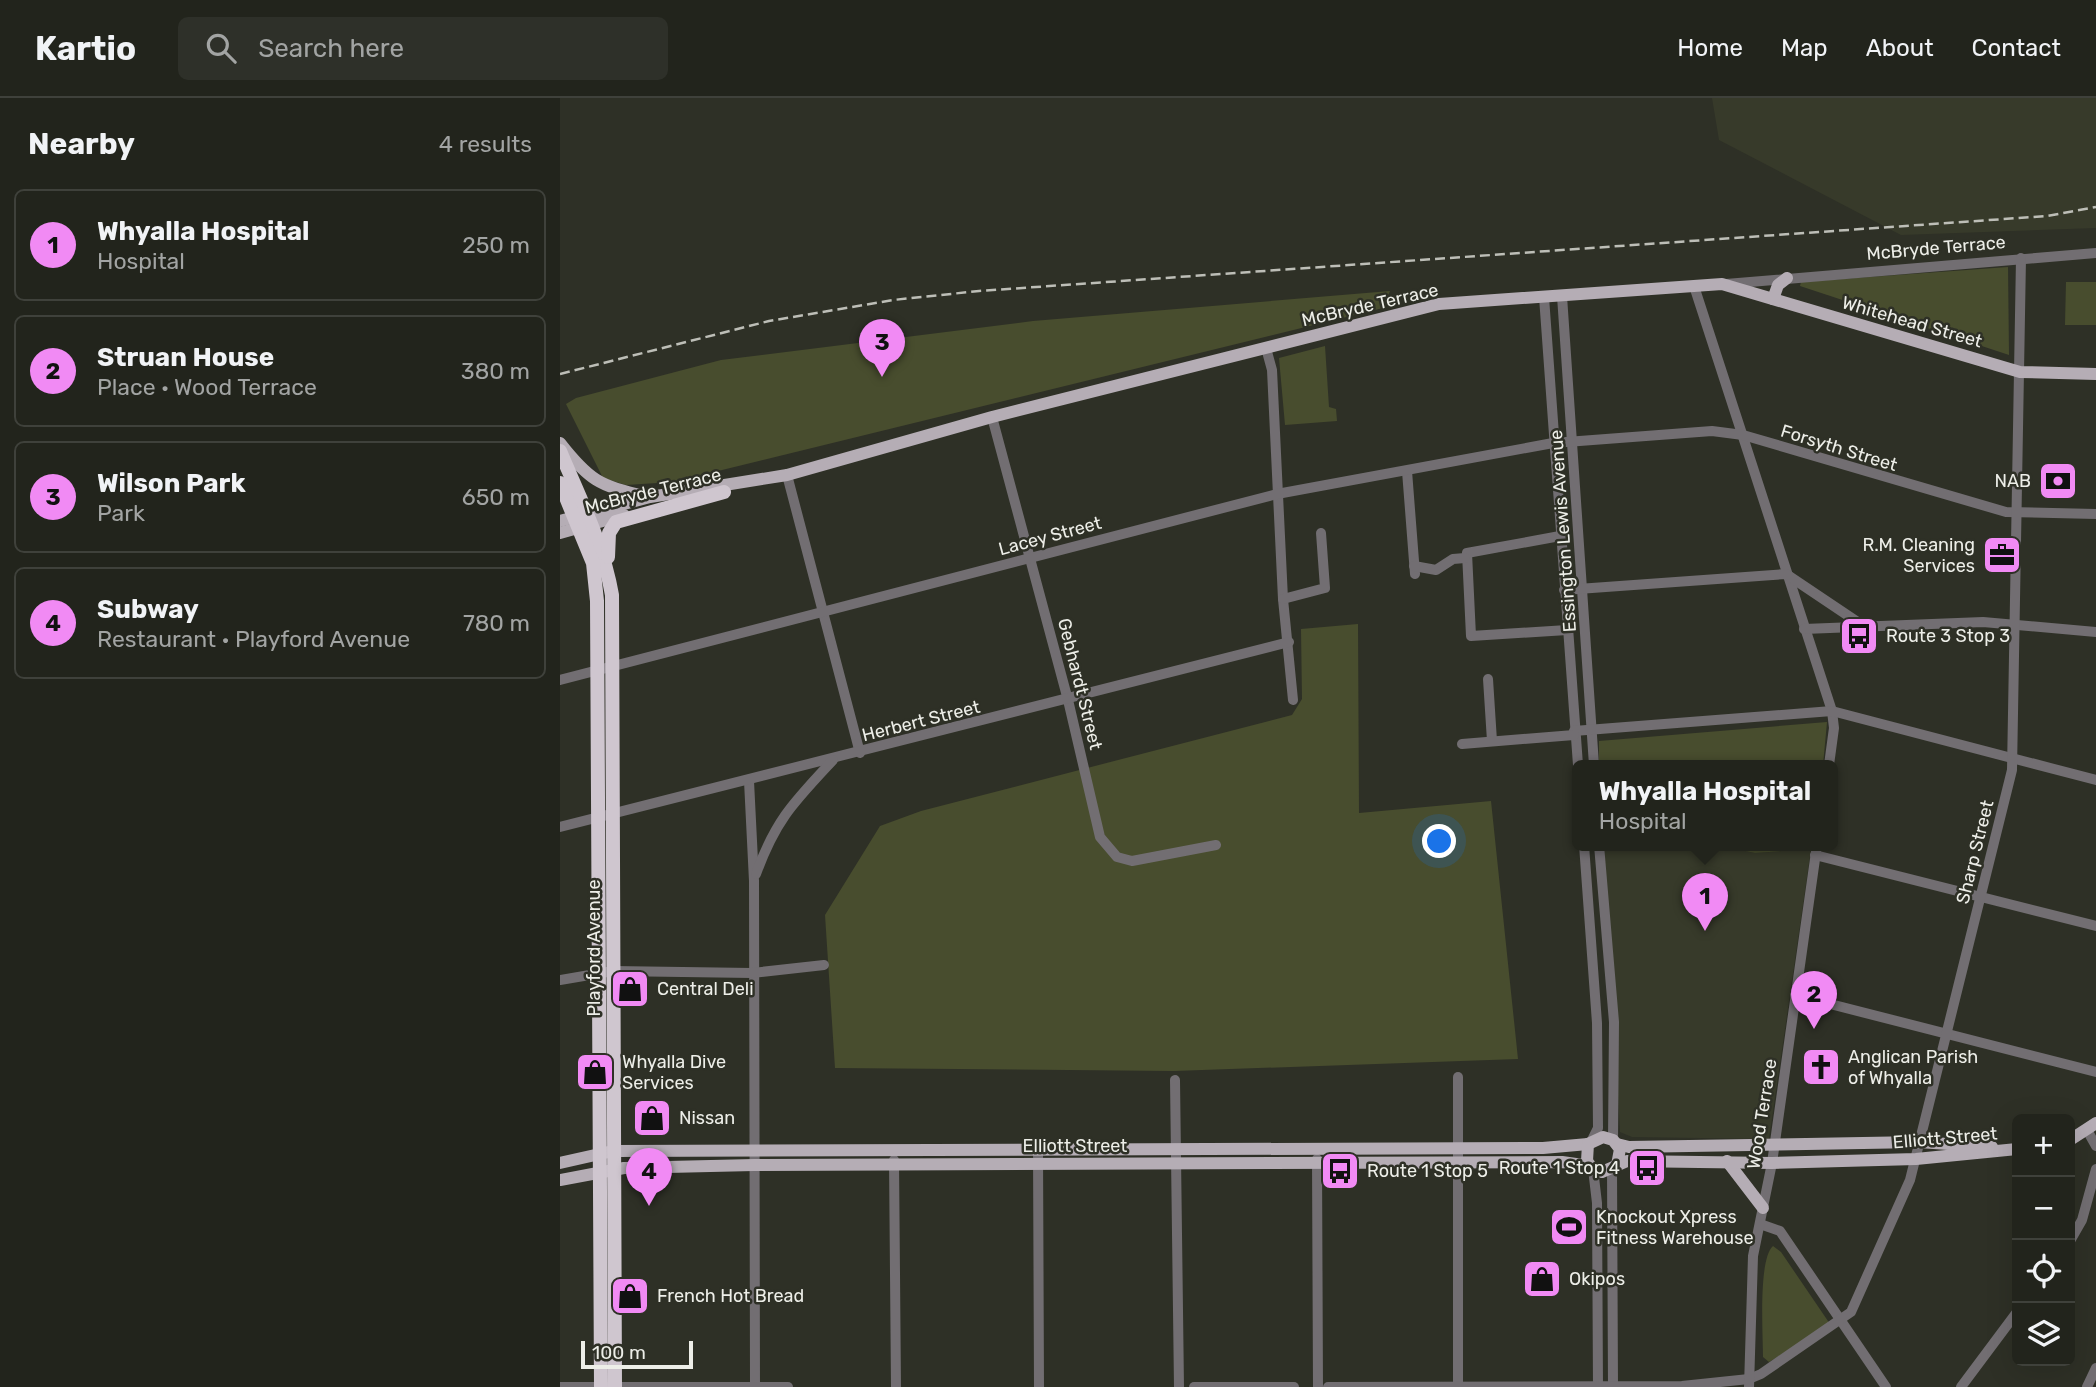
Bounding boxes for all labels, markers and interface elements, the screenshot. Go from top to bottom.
search box [178,17,668,80]
text: Kartio [35,29,136,68]
icon: search [202,29,240,67]
text: Search here [258,33,404,64]
text: Home [1677,34,1743,62]
text: Map [1781,34,1828,62]
text: About [1866,34,1934,62]
text: Contact [1972,34,2061,62]
text: Nearby [28,126,135,162]
text: 4 results [439,130,532,158]
text: Whyalla Hospital [97,216,309,247]
text: 1 [47,231,59,259]
text: 250 m [462,231,530,259]
street label: McBryde Terrace [1865,231,2007,265]
text: Hospital [97,247,185,275]
street label: McBryde Terrace [1299,279,1441,331]
street label: Whitehead Street [1839,291,1985,353]
pin: 3 [859,319,905,377]
text: Struan House [97,342,274,373]
text: 2 [46,357,60,385]
text: 380 m [461,357,530,385]
text: Place · Wood Terrace [97,373,317,401]
street label: Forsyth Street [1778,420,1900,476]
street label: Essington Lewis Avenue [1545,429,1581,633]
bank icon: NAB [2037,460,2079,502]
street label: McBryde Terrace [583,463,723,519]
text: Wilson Park [97,468,246,499]
place label: NAB [1994,470,2031,492]
text: 3 [45,483,61,511]
text: 650 m [462,483,530,511]
text: Park [97,499,145,527]
street label: Lacey Street [996,512,1104,560]
place label: R.M. Cleaning Services [1862,534,1975,577]
office icon: R.M. Cleaning Services [1981,534,2023,576]
text: Subway [97,594,199,625]
text: 4 [45,609,61,637]
text: 780 m [463,609,530,637]
bus stop icon: Route 3 Stop 3 [1838,615,1880,657]
street label: Gebhardt Street [1053,616,1107,752]
text: Restaurant · Playford Avenue [97,625,410,653]
place label: Route 3 Stop 3 [1886,625,2010,647]
street label: Herbert Street [860,696,982,746]
popup [1572,760,1838,851]
text: Whyalla Hospital [1599,776,1811,807]
street label: Sharp Street [1951,798,1999,906]
text: Hospital [1599,807,1687,835]
your location [1422,824,1456,858]
pin: 1 [1682,873,1728,931]
street label: Playford Avenue [583,879,605,1017]
shop icon: Central Deli [609,968,651,1010]
pin: 2 [1791,971,1837,1029]
place label: Central Deli [657,978,754,1000]
church icon: Anglican Parish of Whyalla [1800,1046,1842,1088]
place label: Anglican Parish of Whyalla [1848,1046,1978,1089]
shop icon: Whyalla Dive Services [574,1051,616,1093]
place label: Whyalla Dive Services [622,1051,726,1094]
street label: Wood Terrace [1742,1057,1782,1171]
shop icon: Nissan [631,1097,673,1139]
place label: Nissan [679,1107,735,1129]
map controls [2012,1114,2075,1366]
button: + [2012,1114,2075,1177]
street label: Elliott Street [1892,1122,1998,1154]
street label: Elliott Street [1023,1135,1127,1157]
bus stop icon: Route 1 Stop 4 [1626,1147,1668,1189]
pin: 4 [626,1148,672,1206]
bus stop icon: Route 1 Stop 5 [1319,1150,1361,1192]
place label: Route 1 Stop 4 [1499,1157,1620,1179]
place label: Route 1 Stop 5 [1367,1160,1488,1182]
button: − [2012,1177,2075,1240]
sports icon: Knockout Xpress Fitness Warehouse [1548,1206,1590,1248]
place label: Knockout Xpress Fitness Warehouse [1596,1206,1753,1249]
button: locate [2012,1240,2075,1303]
shop icon: Okipos [1521,1258,1563,1300]
place label: Okipos [1569,1268,1625,1290]
shop icon: French Hot Bread [609,1275,651,1317]
place label: French Hot Bread [657,1285,804,1307]
button: layers [2012,1303,2075,1366]
scale bar [581,1338,693,1370]
text: 100 m [592,1341,646,1364]

